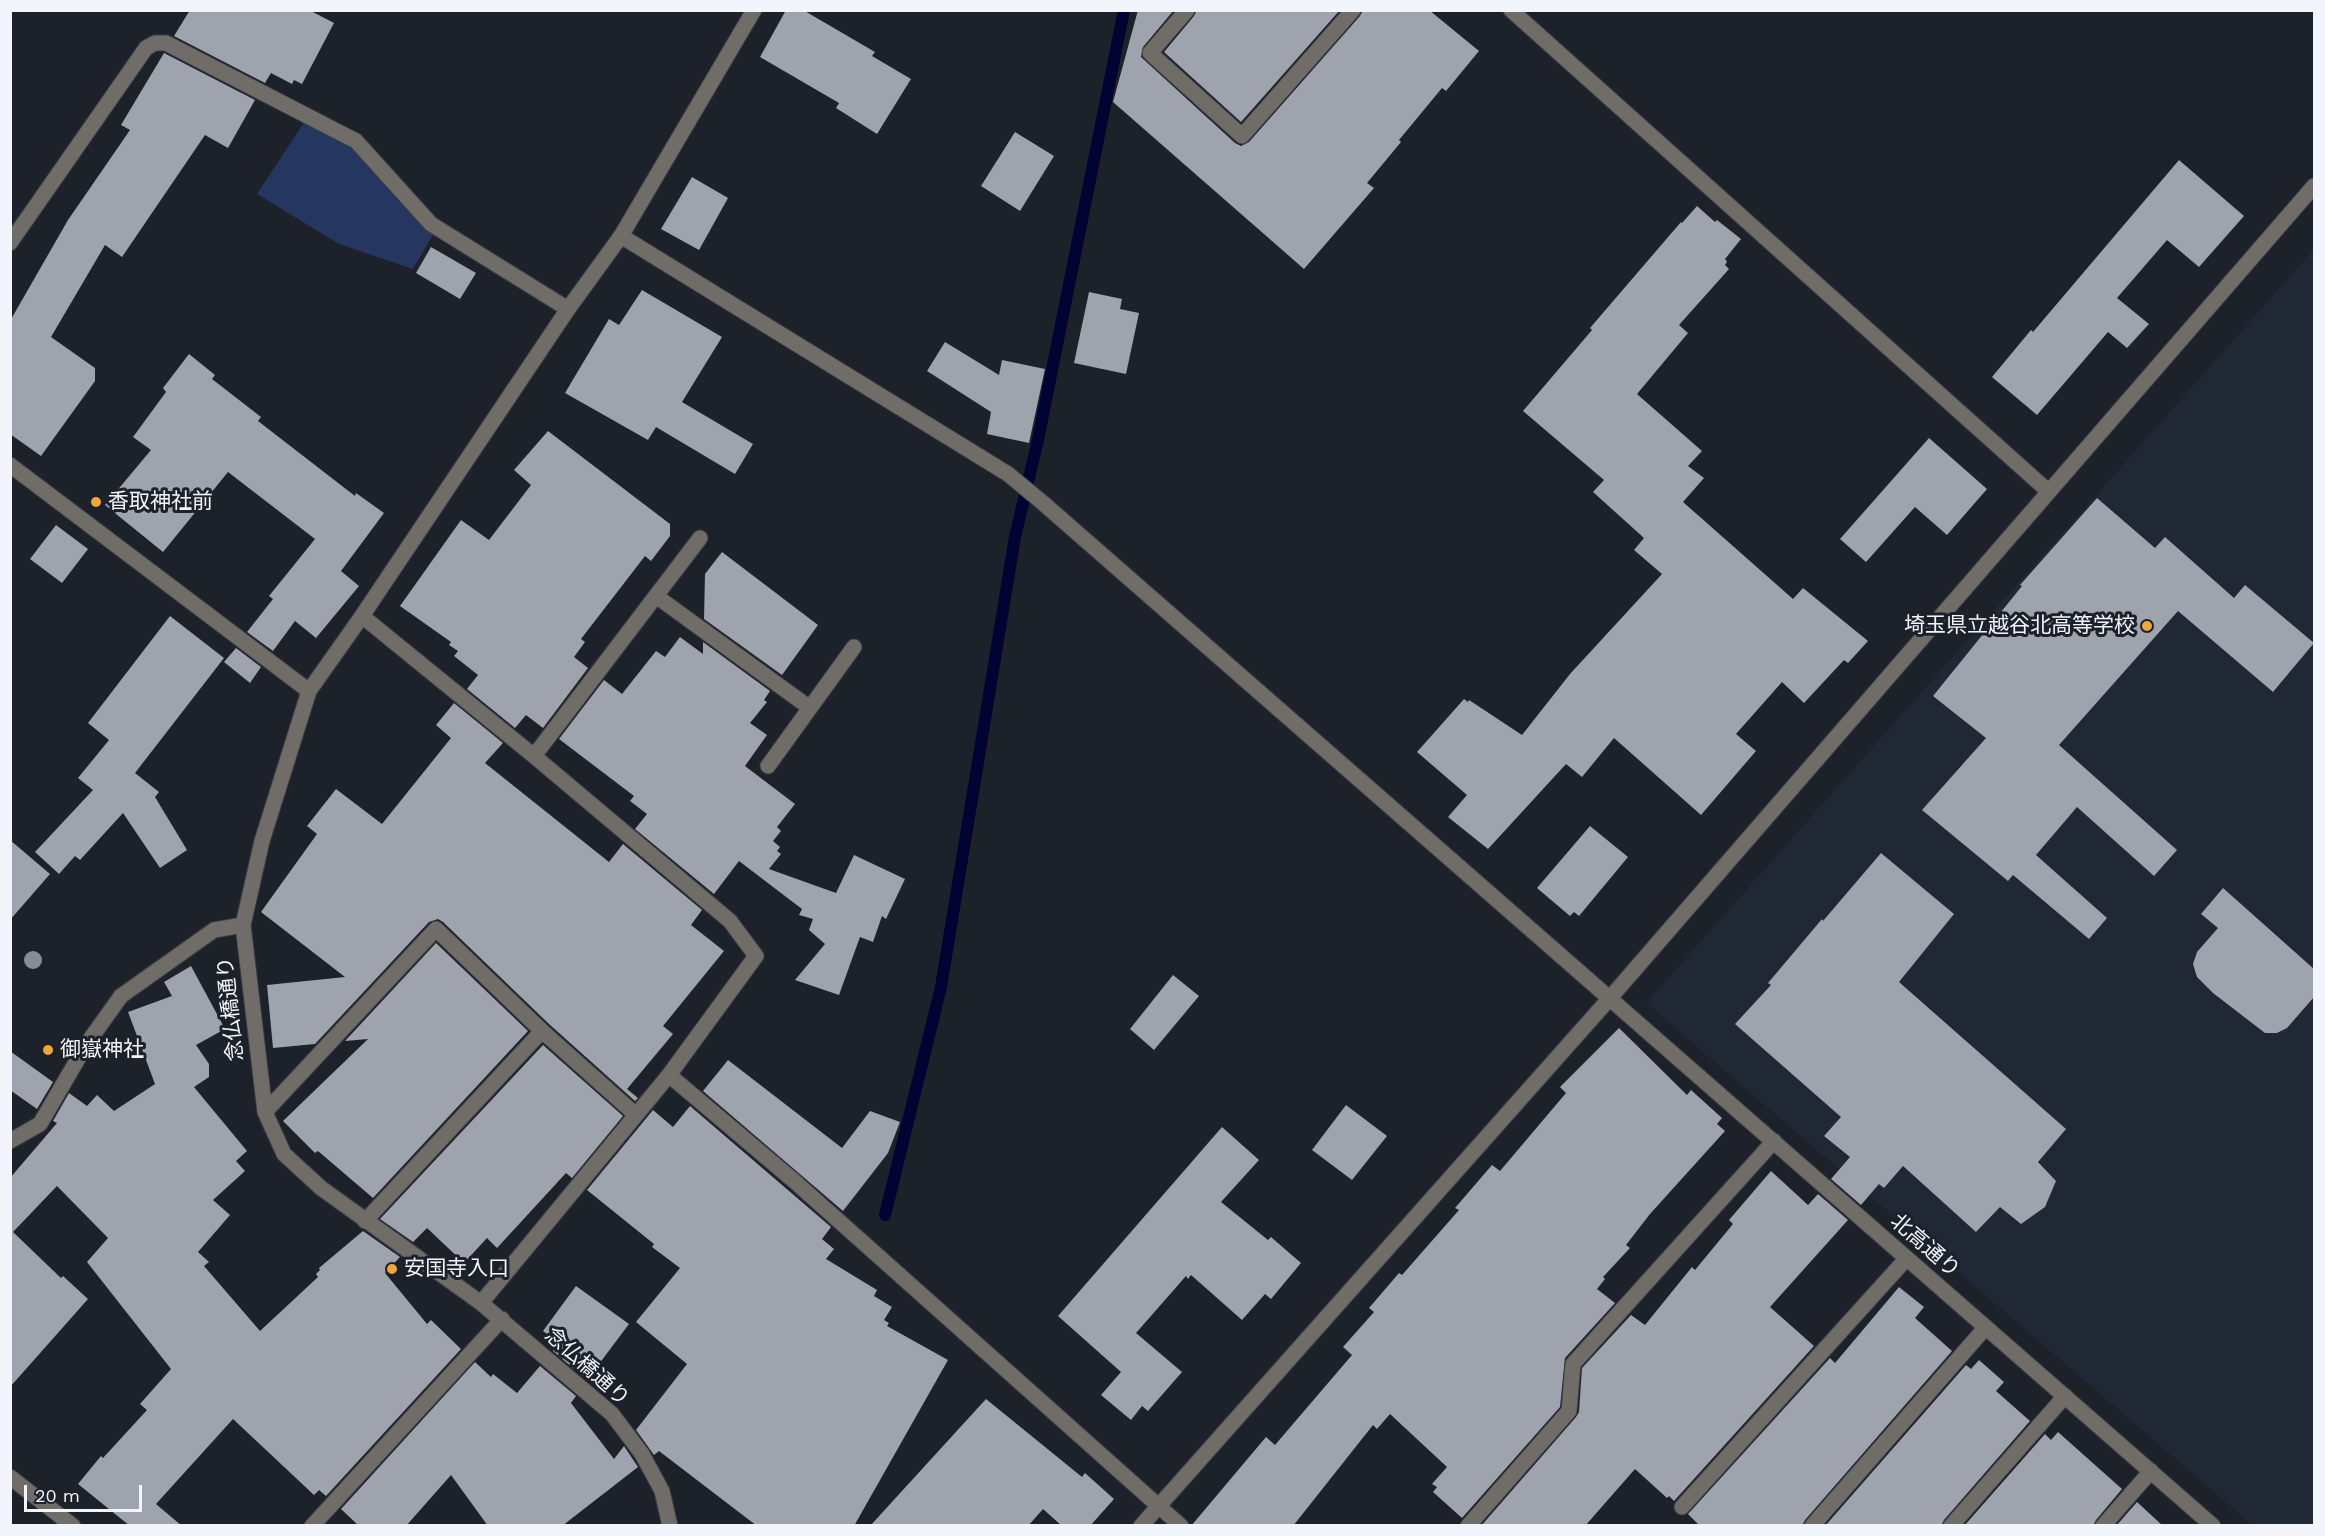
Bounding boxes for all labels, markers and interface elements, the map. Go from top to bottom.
place label: 香取神社前 [108,489,213,515]
marker: 香取神社前 [89,495,103,509]
place label: 埼玉県立越谷北高等学校 [1904,613,2135,639]
marker: 埼玉県立越谷北高等学校 [2140,619,2154,633]
street label: 念仏橋通り [213,955,249,1063]
place label: 御嶽神社 [60,1037,144,1063]
marker: 御嶽神社 [41,1043,55,1057]
street label: 北高通り [1885,1209,1965,1283]
place label: 安国寺入口 [404,1256,509,1282]
marker: 安国寺入口 [385,1262,399,1276]
street label: 念仏橋通り [540,1323,634,1411]
scale bar [27,1473,146,1511]
text: 20 m [35,1485,80,1506]

